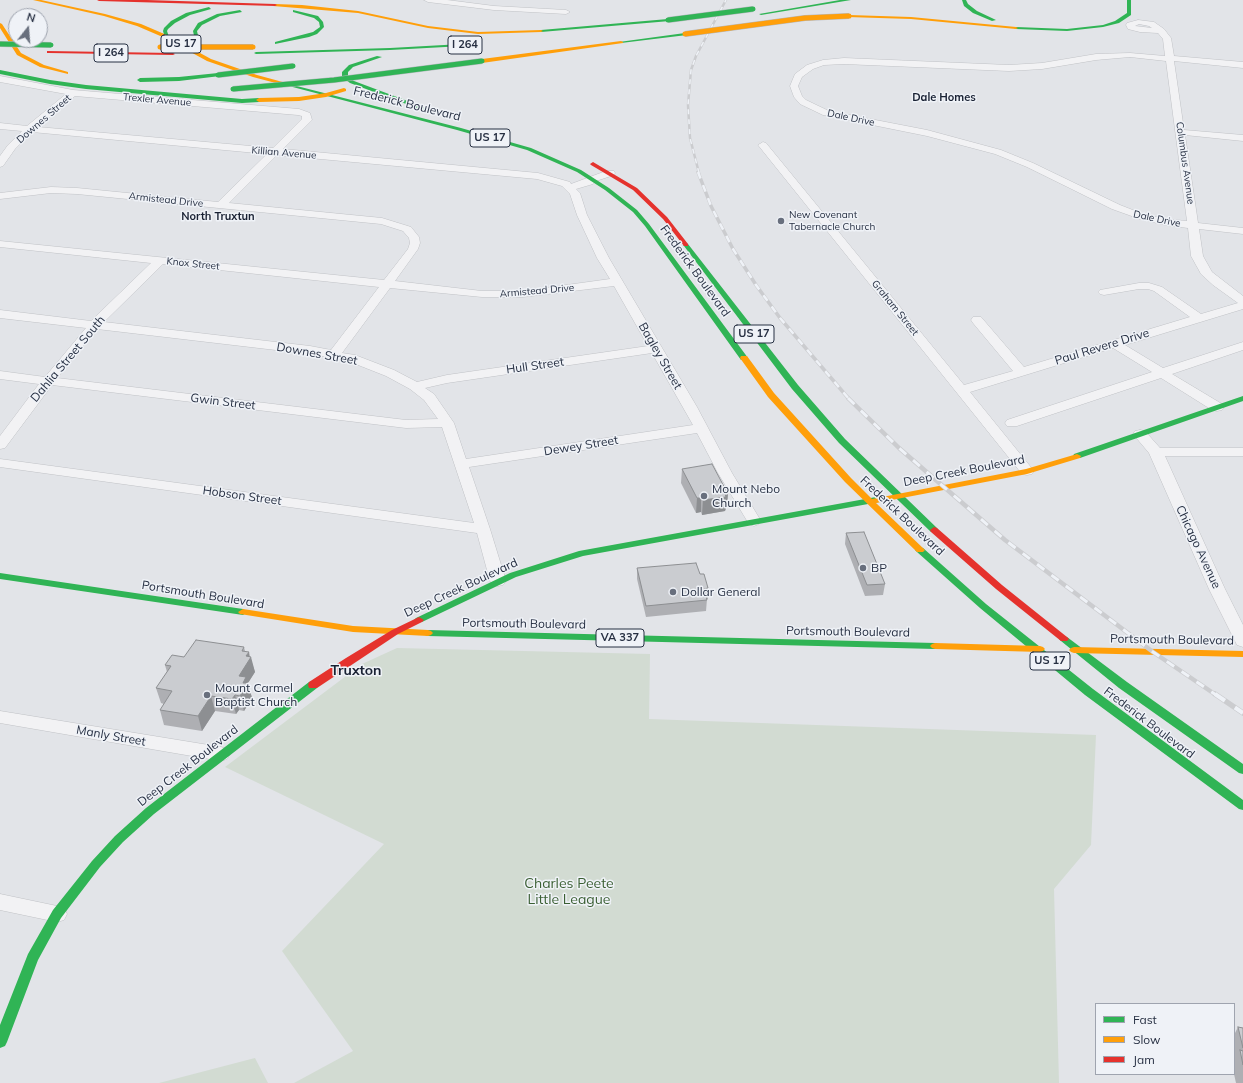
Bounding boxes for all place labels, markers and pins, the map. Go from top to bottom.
place label: New Covenant Tabernacle Church [789,209,875,232]
marker: New Covenant Tabernacle Church [776,216,786,226]
place label: Mount Nebo Church [712,482,780,510]
marker: Mount Nebo Church [699,491,709,501]
place label: BP [871,561,887,575]
marker: BP [858,563,868,573]
place label: Dollar General [681,585,760,599]
marker: Dollar General [668,587,678,597]
place label: Mount Carmel Baptist Church [215,681,297,709]
marker: Mount Carmel Baptist Church [202,690,212,700]

